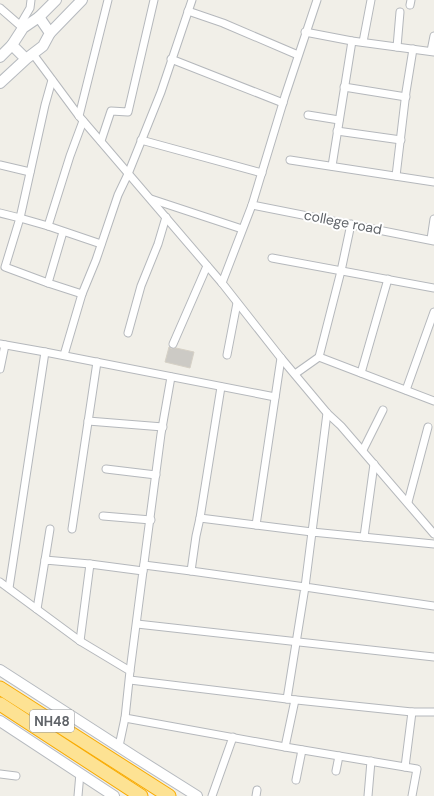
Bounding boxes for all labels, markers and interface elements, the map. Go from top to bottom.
street label: college road [302,206,384,238]
road number: NH48 [30,710,74,732]

